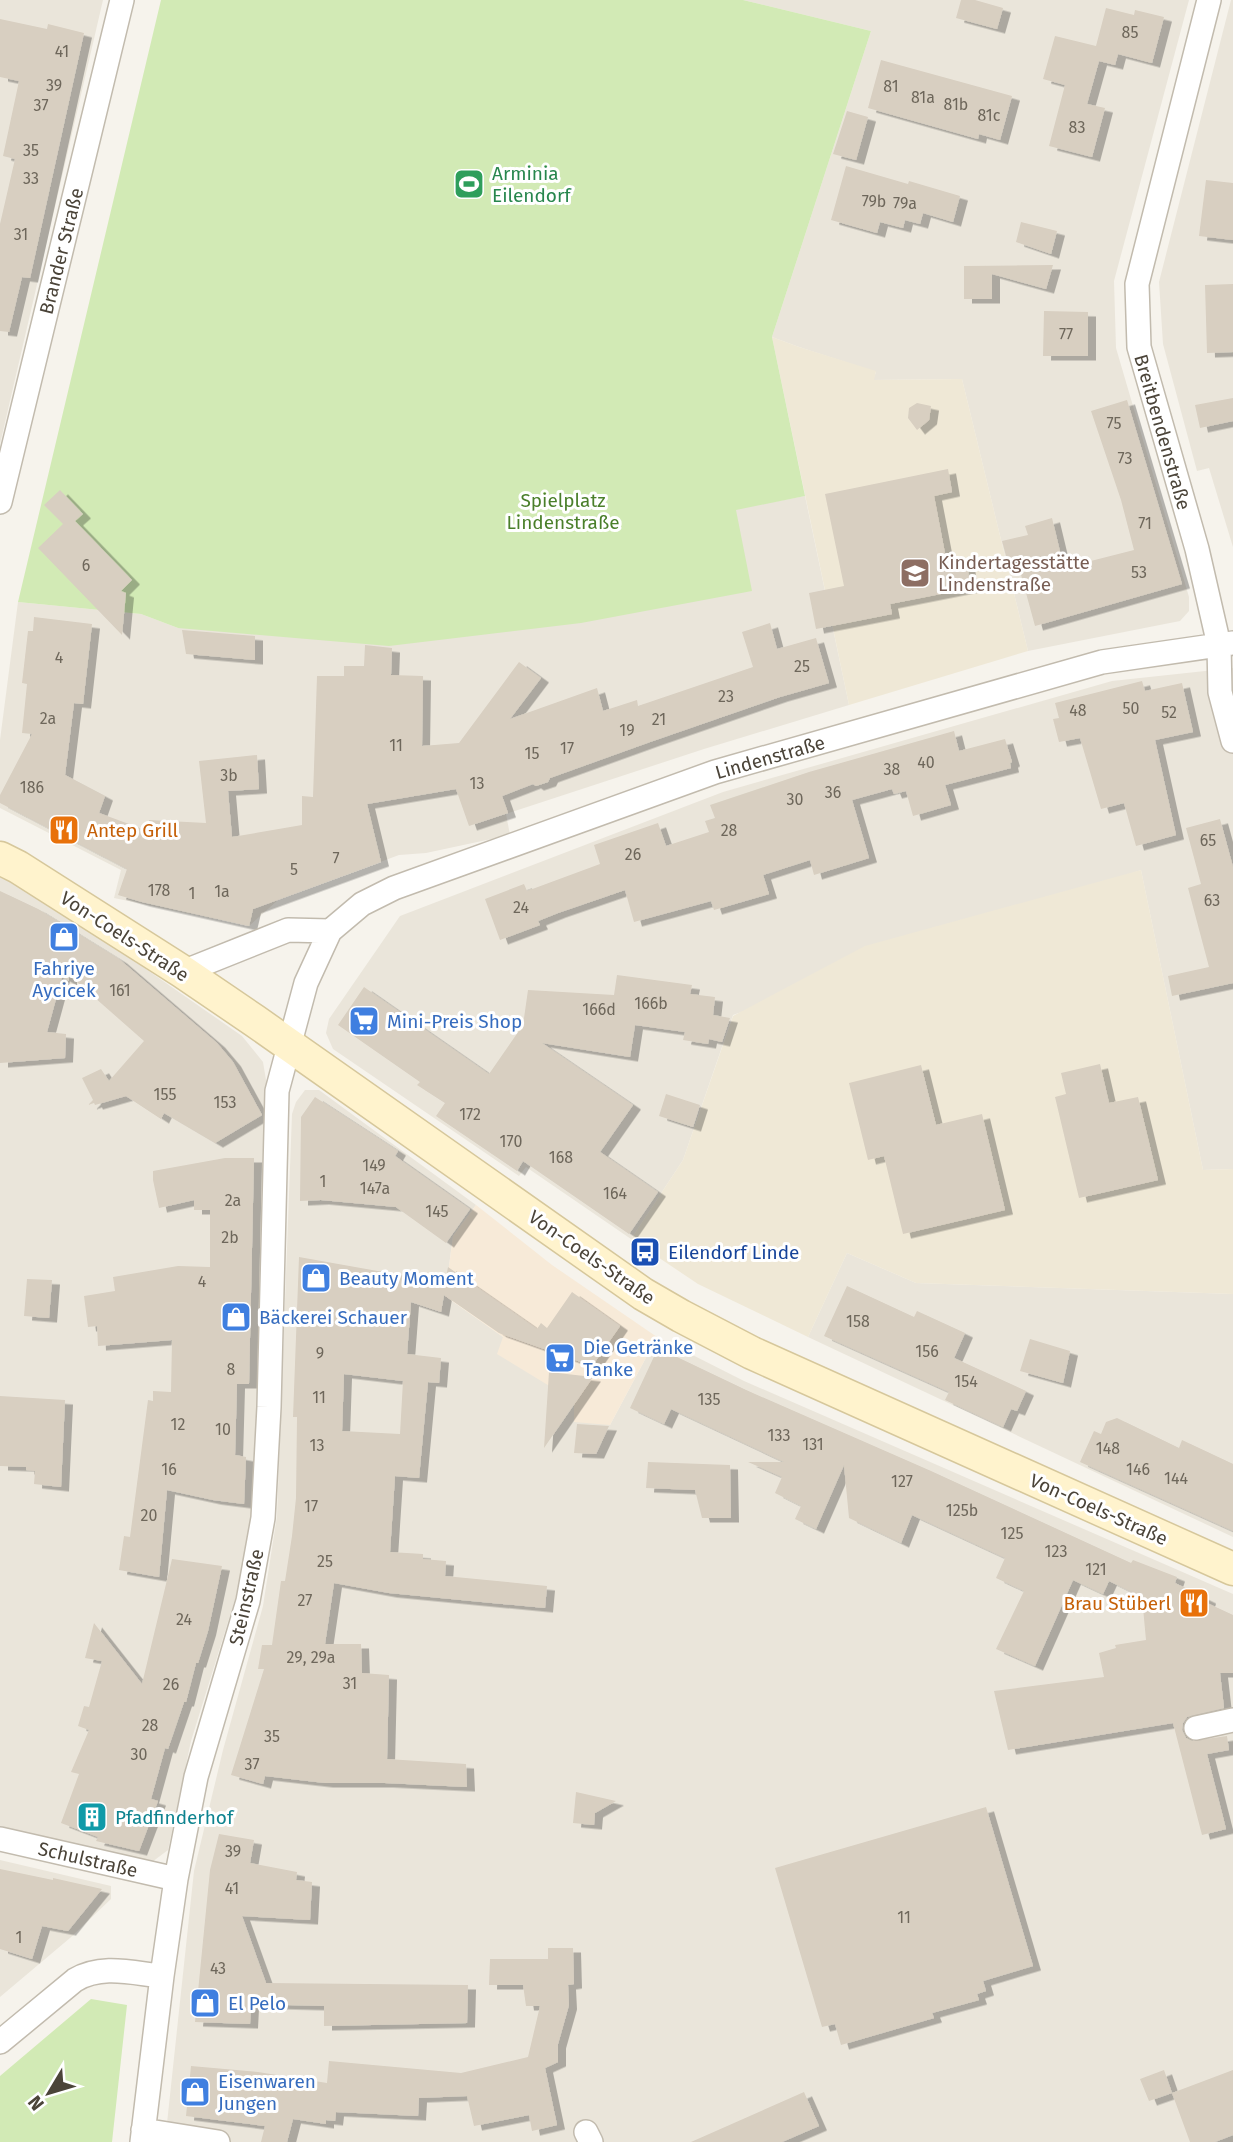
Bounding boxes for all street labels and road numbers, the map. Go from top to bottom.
street label: Brander Straße [35,185,88,317]
street label: Breitbendenstraße [1129,352,1196,513]
street label: Lindenstraße [713,731,828,784]
street label: Von-Coels-Straße [56,886,193,987]
street label: Von-Coels-Straße [524,1205,659,1309]
street label: Von-Coels-Straße [1026,1469,1171,1550]
street label: Steinstraße [224,1547,269,1648]
street label: Schulstraße [36,1837,140,1882]

